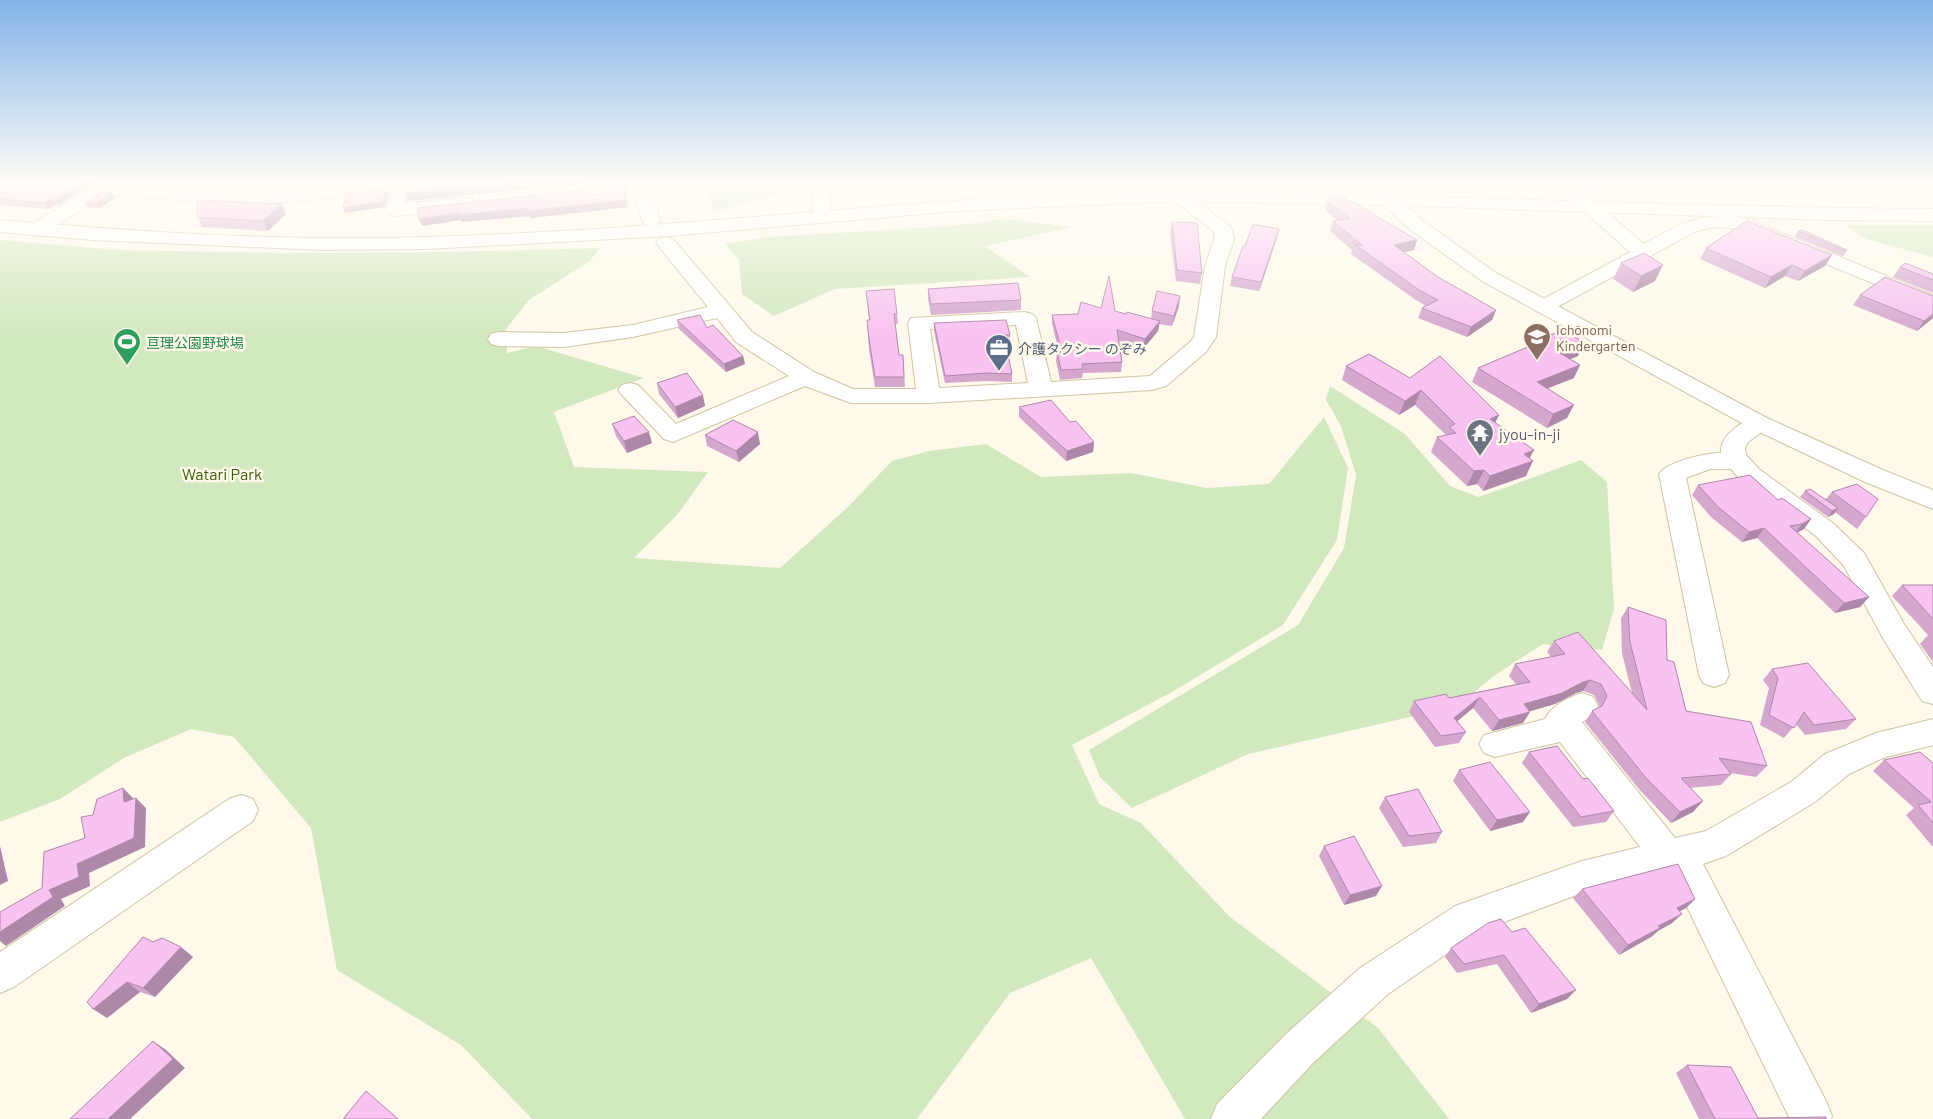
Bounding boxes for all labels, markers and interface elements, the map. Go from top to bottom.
place label: Ichōnomi Kindergarten [1556,321,1635,354]
school or university icon: Ichōnomi Kindergarten [1522,322,1552,361]
sports icon: 亘理公園野球場 [112,327,142,366]
office icon: 介護タクシー のぞみ [984,333,1014,372]
place label: 亘理公園野球場 [146,334,244,351]
place label: 介護タクシー のぞみ [1018,340,1147,357]
temple icon: jyou-in-ji [1465,418,1495,457]
place label: jyou-in-ji [1498,424,1561,443]
park label: Watari Park [182,464,262,483]

